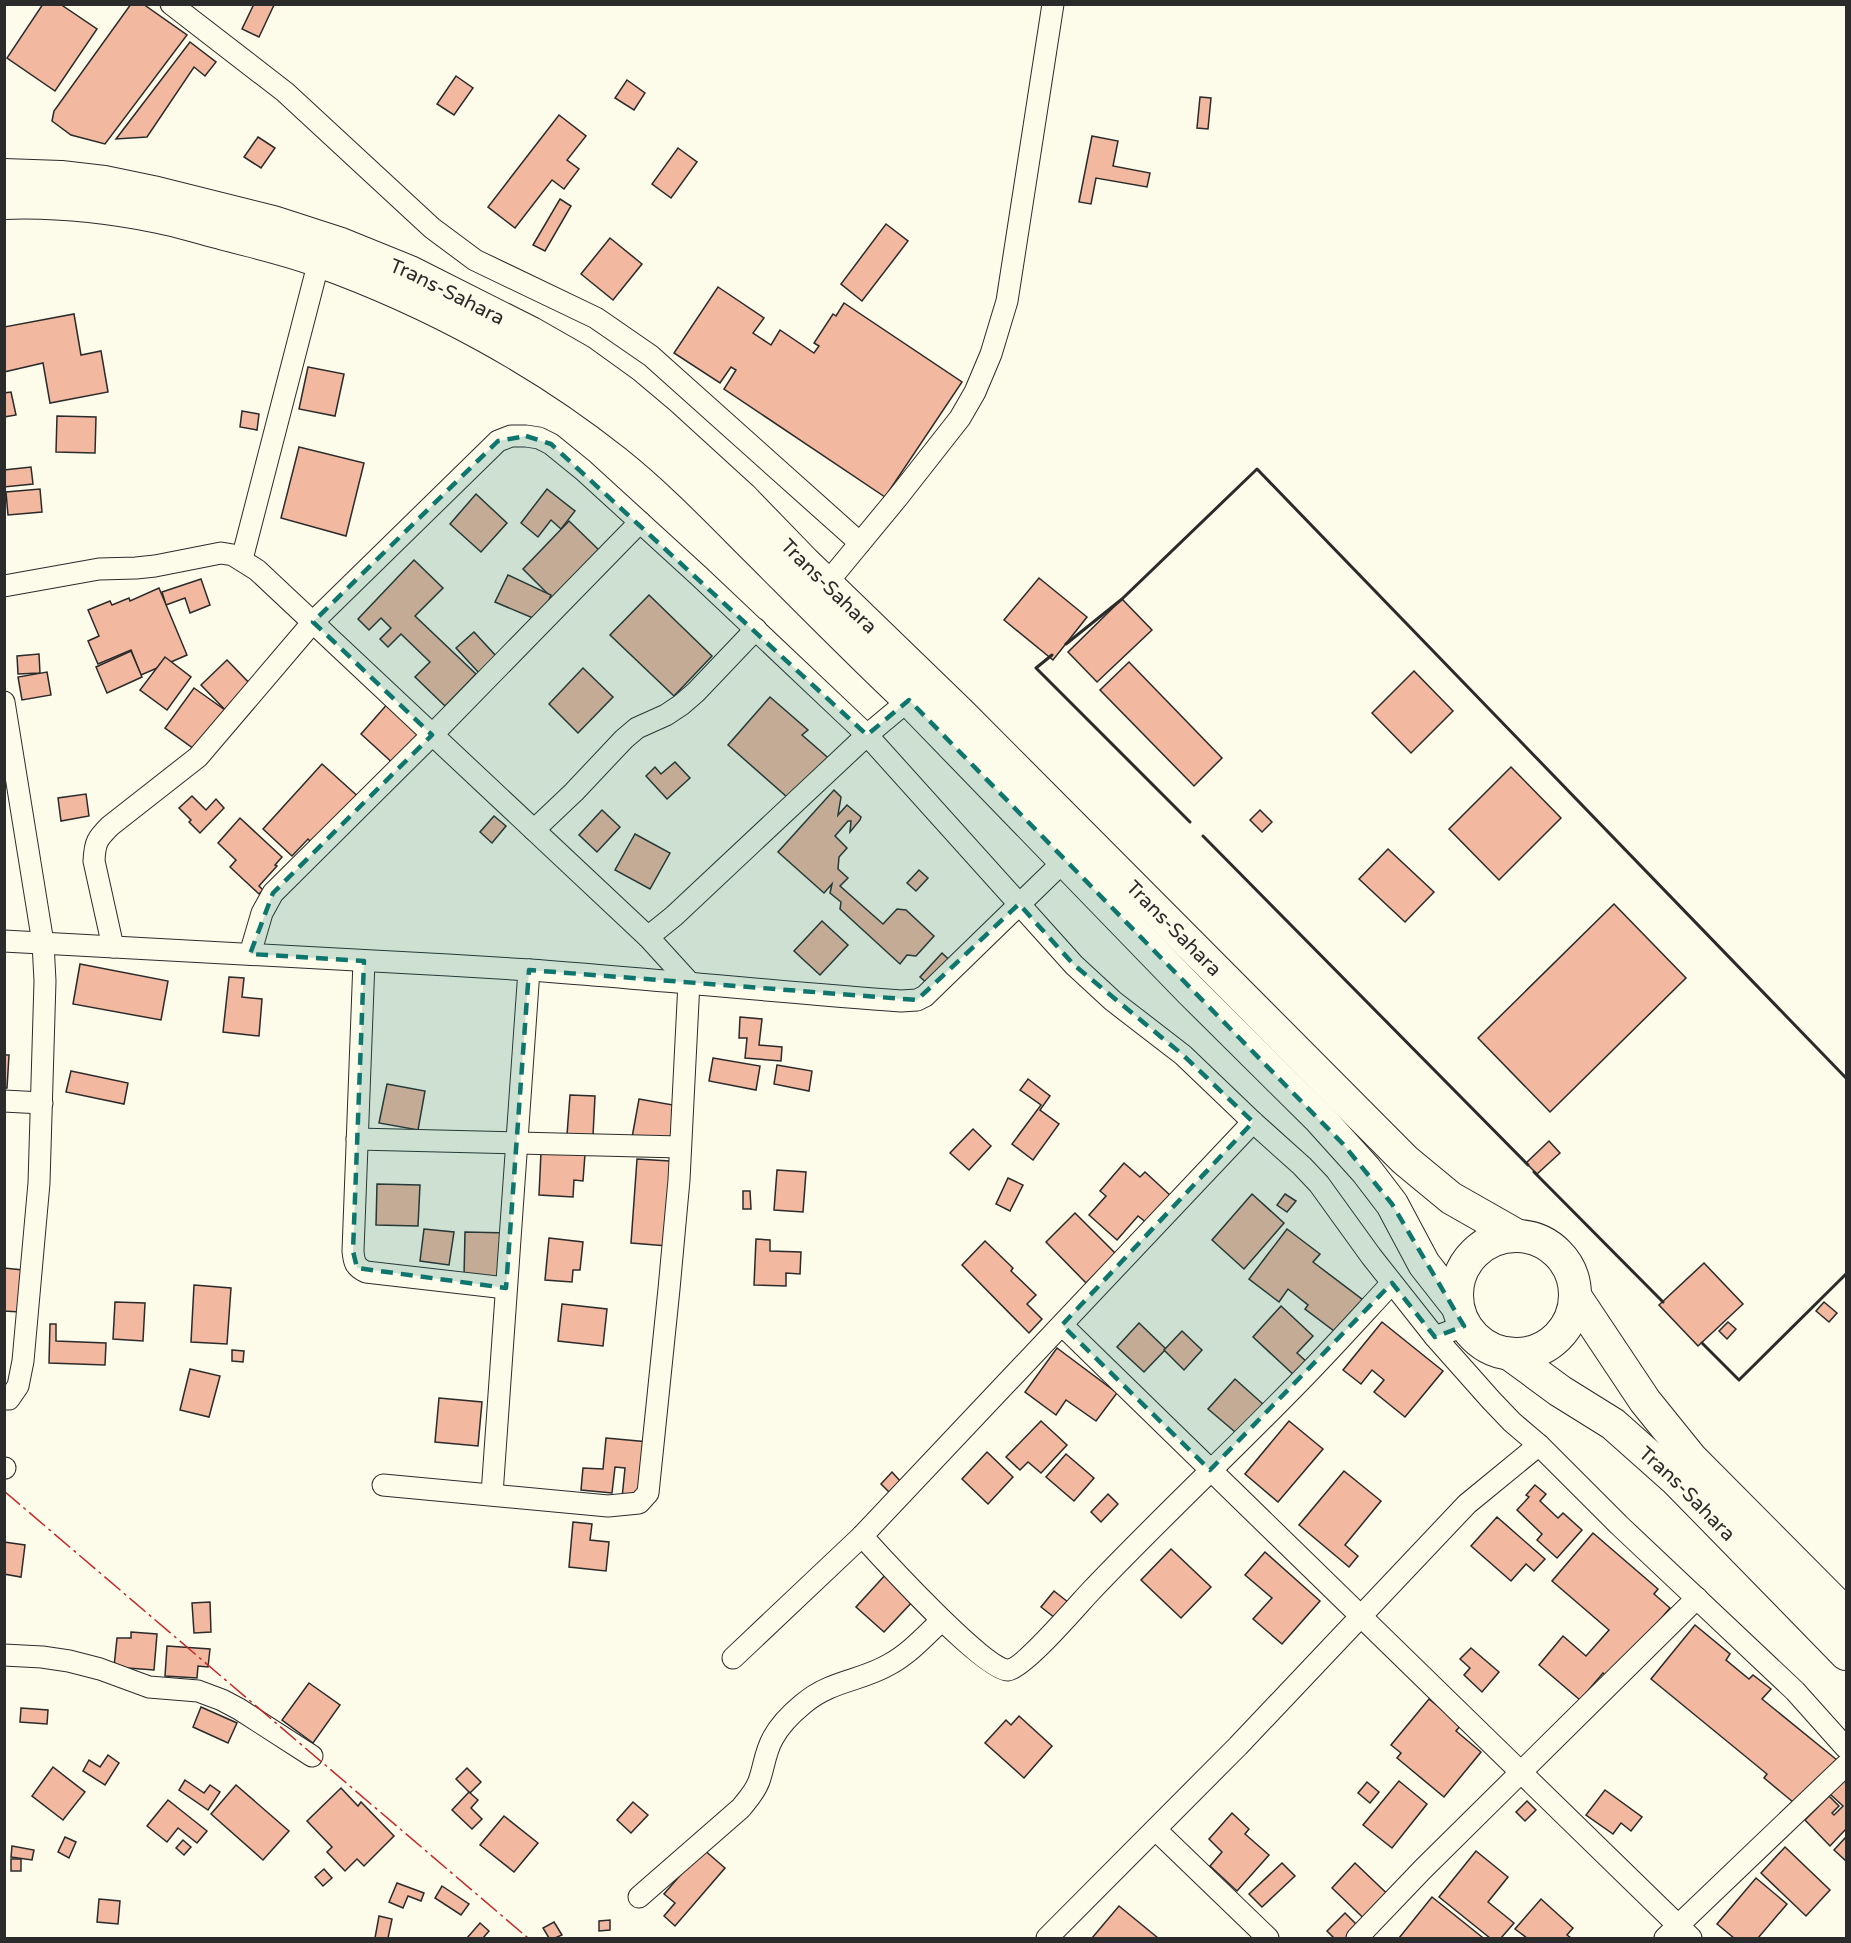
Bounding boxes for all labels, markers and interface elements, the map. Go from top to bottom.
street label: Trans-Sahara [386,254,508,331]
street label: Trans-Sahara [775,534,882,639]
street label: Trans-Sahara [1121,876,1226,982]
street label: Trans-Sahara [1634,1442,1740,1546]

